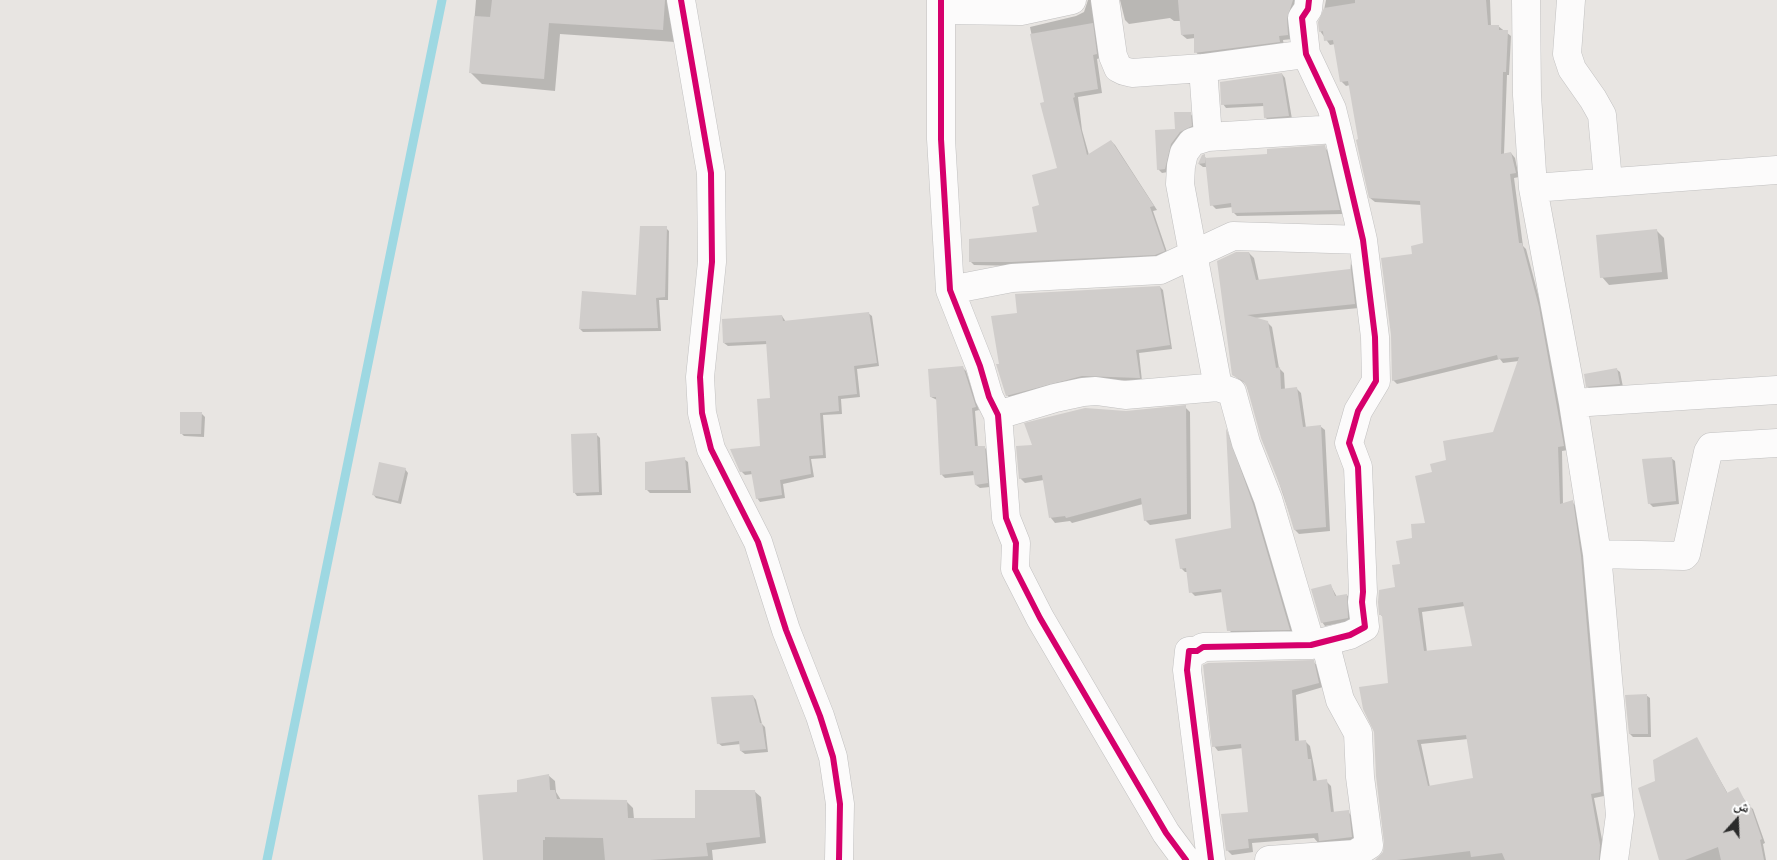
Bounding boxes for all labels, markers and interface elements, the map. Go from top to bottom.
north arrow [1712,795,1762,845]
text: ش [1732,796,1752,816]

